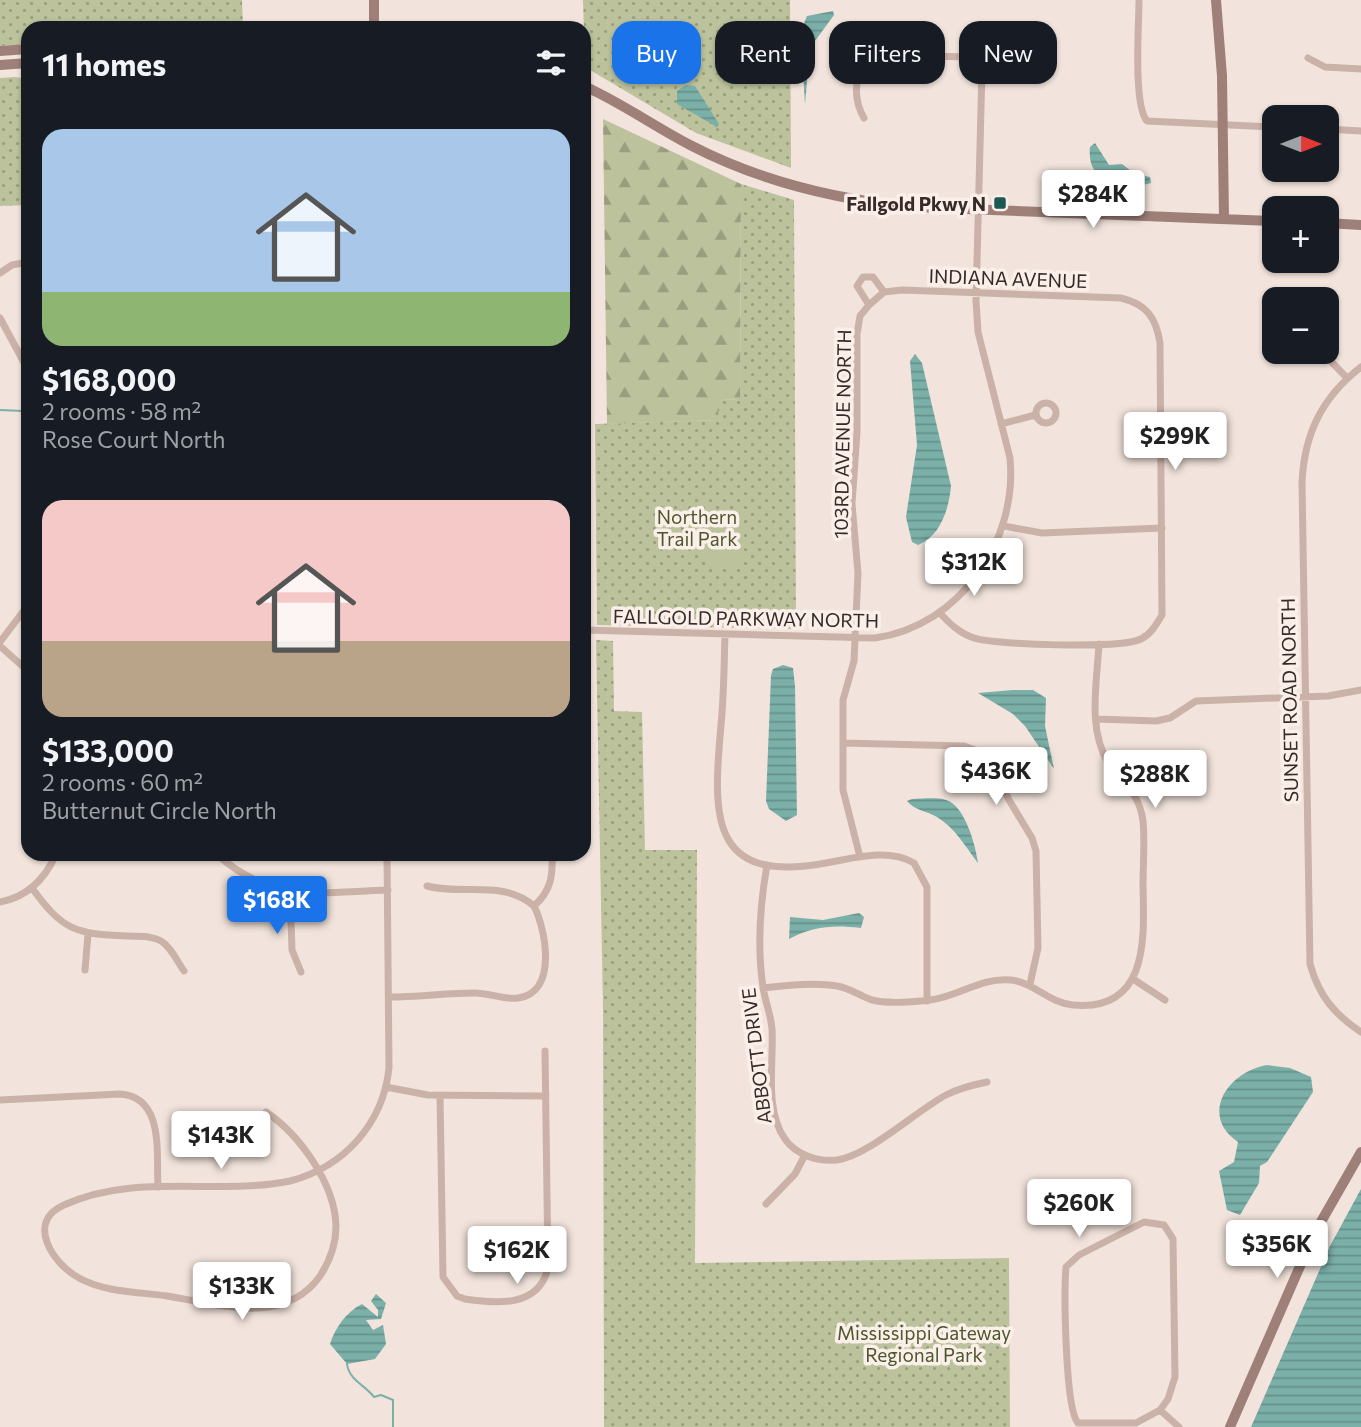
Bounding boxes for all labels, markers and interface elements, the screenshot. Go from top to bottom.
chip: Buy [612,21,701,84]
chip: Rent [715,21,815,84]
chip: Filters [829,21,945,84]
chip: New [959,21,1057,84]
icon: filters [532,44,570,82]
text: 11 homes [42,45,166,82]
north arrow [1262,105,1339,182]
map controls [1262,105,1339,364]
pin: $284K [1044,170,1142,230]
icon: home [243,174,369,300]
text: $284K [1058,179,1128,207]
place label: Fallgold Pkwy N [846,192,986,215]
marker: Fallgold Pkwy N [992,195,1008,211]
button: + [1262,196,1339,273]
street label: INDIANA AVENUE [928,264,1088,292]
button: − [1262,287,1339,364]
street label: 103RD AVENUE NORTH [829,329,855,539]
text: $168,000 [42,360,176,397]
text: 2 rooms · 58 m² [42,397,201,425]
pin: $299K [1126,412,1224,472]
text: $299K [1140,421,1210,449]
text: Rose Court North [42,425,225,453]
park label: Northern Trail Park [656,505,738,550]
pin: $312K [925,538,1023,598]
icon: home [243,545,369,671]
text: $312K [941,547,1007,575]
street label: SUNSET ROAD NORTH [1276,598,1302,802]
street label: FALLGOLD PARKWAY NORTH [613,604,879,632]
text: $133,000 [42,731,174,768]
pin: $436K [947,748,1045,807]
pin: $288K [1106,750,1204,810]
text: $436K [961,756,1031,784]
text: $288K [1120,759,1190,787]
text: 2 rooms · 60 m² [42,768,203,796]
text: Butternut Circle North [42,796,277,824]
pin: $168K [228,876,326,936]
text: $168K [243,885,311,913]
street label: ABBOTT DRIVE [736,987,776,1125]
pin: $143K [172,1112,270,1171]
text: $143K [187,1120,255,1148]
pin: $260K [1030,1180,1128,1239]
text: $260K [1043,1188,1115,1216]
pin: $356K [1228,1220,1326,1280]
pin: $162K [468,1226,566,1286]
text: $356K [1242,1229,1312,1257]
text: $162K [484,1235,550,1263]
pin: $133K [193,1262,291,1322]
text: $133K [209,1271,275,1299]
park label: Mississippi Gateway Regional Park [837,1321,1011,1366]

